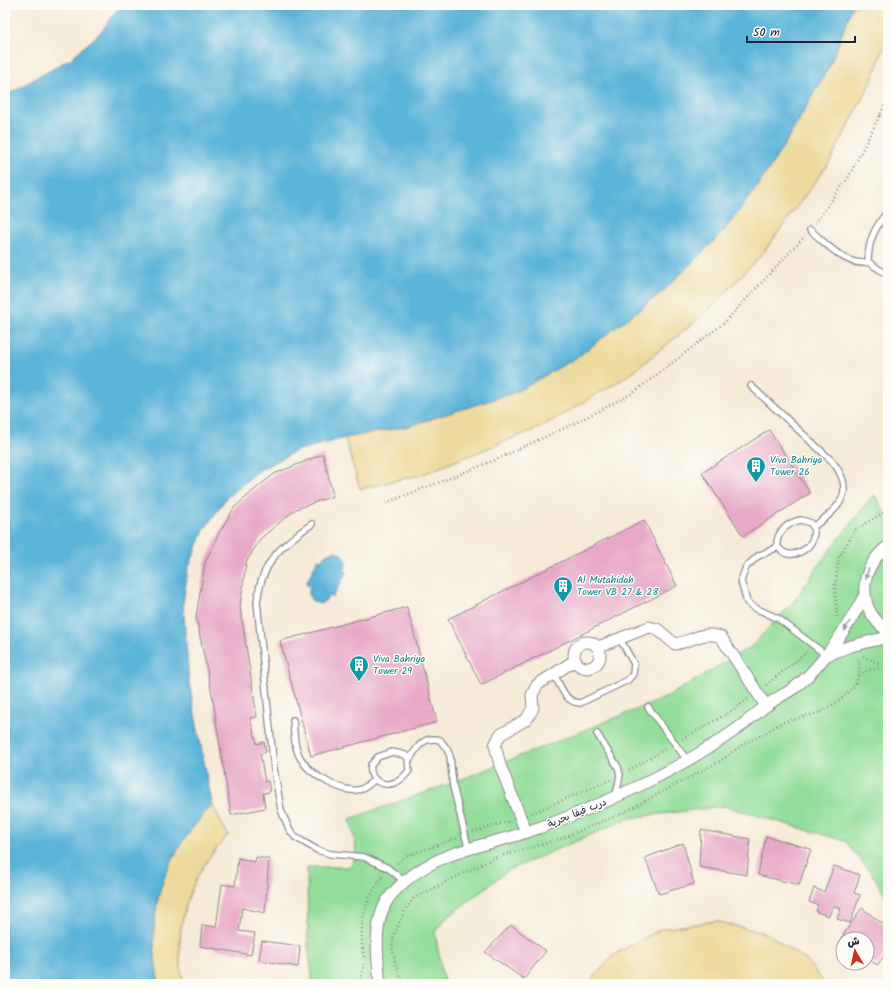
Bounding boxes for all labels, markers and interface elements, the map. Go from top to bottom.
scale bar [747,18,855,44]
text: 50 m [753,23,780,42]
place label: Viva Bahriya Tower 26 [770,452,822,480]
building icon: Viva Bahriya Tower 26 [745,455,767,483]
one-way arrow [864,569,870,581]
place label: Al Mutahidah Tower VB 27 & 28 [577,572,659,600]
building icon: Al Mutahidah Tower VB 27 & 28 [552,575,574,603]
one-way arrow [844,620,851,632]
place label: Viva Bahriya Tower 29 [373,651,425,679]
building icon: Viva Bahriya Tower 29 [348,654,370,682]
street label: درب فيفا بحرية [545,794,609,832]
north arrow [835,931,875,971]
text: ش [846,932,861,952]

